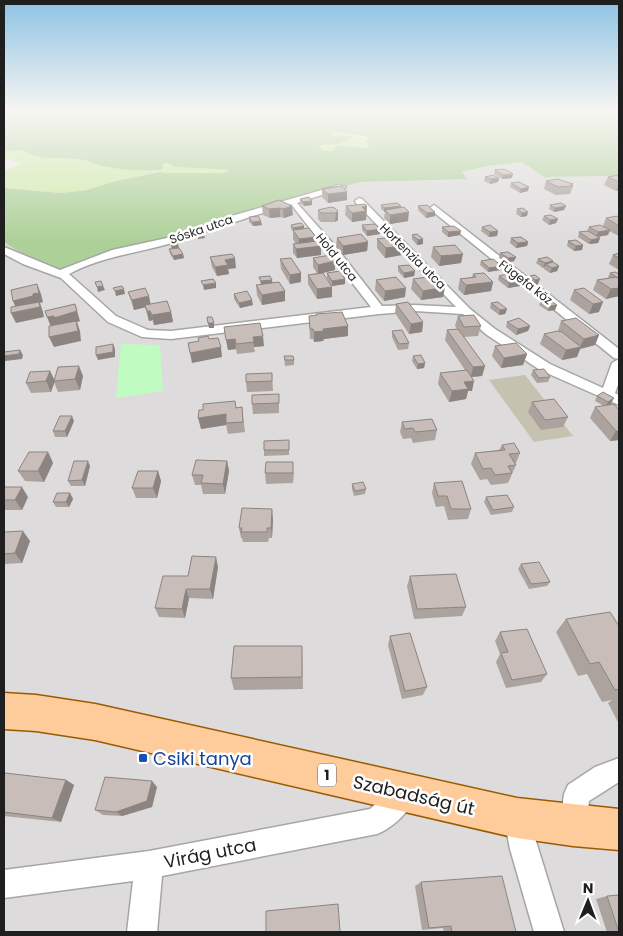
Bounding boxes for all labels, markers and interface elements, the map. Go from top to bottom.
street label: Sóska utca [167,210,235,248]
street label: Hortenzia utca [376,219,450,293]
street label: Hold utca [312,229,362,285]
street label: Fügefa köz [496,256,556,308]
place label: Csiki tanya [153,746,252,771]
marker: Csiki tanya [137,752,149,764]
road number: 1 [318,764,336,786]
street label: Szabadság út [351,769,477,821]
street label: Virág utca [162,832,258,874]
north arrow [563,876,613,926]
text: N [583,878,594,898]

